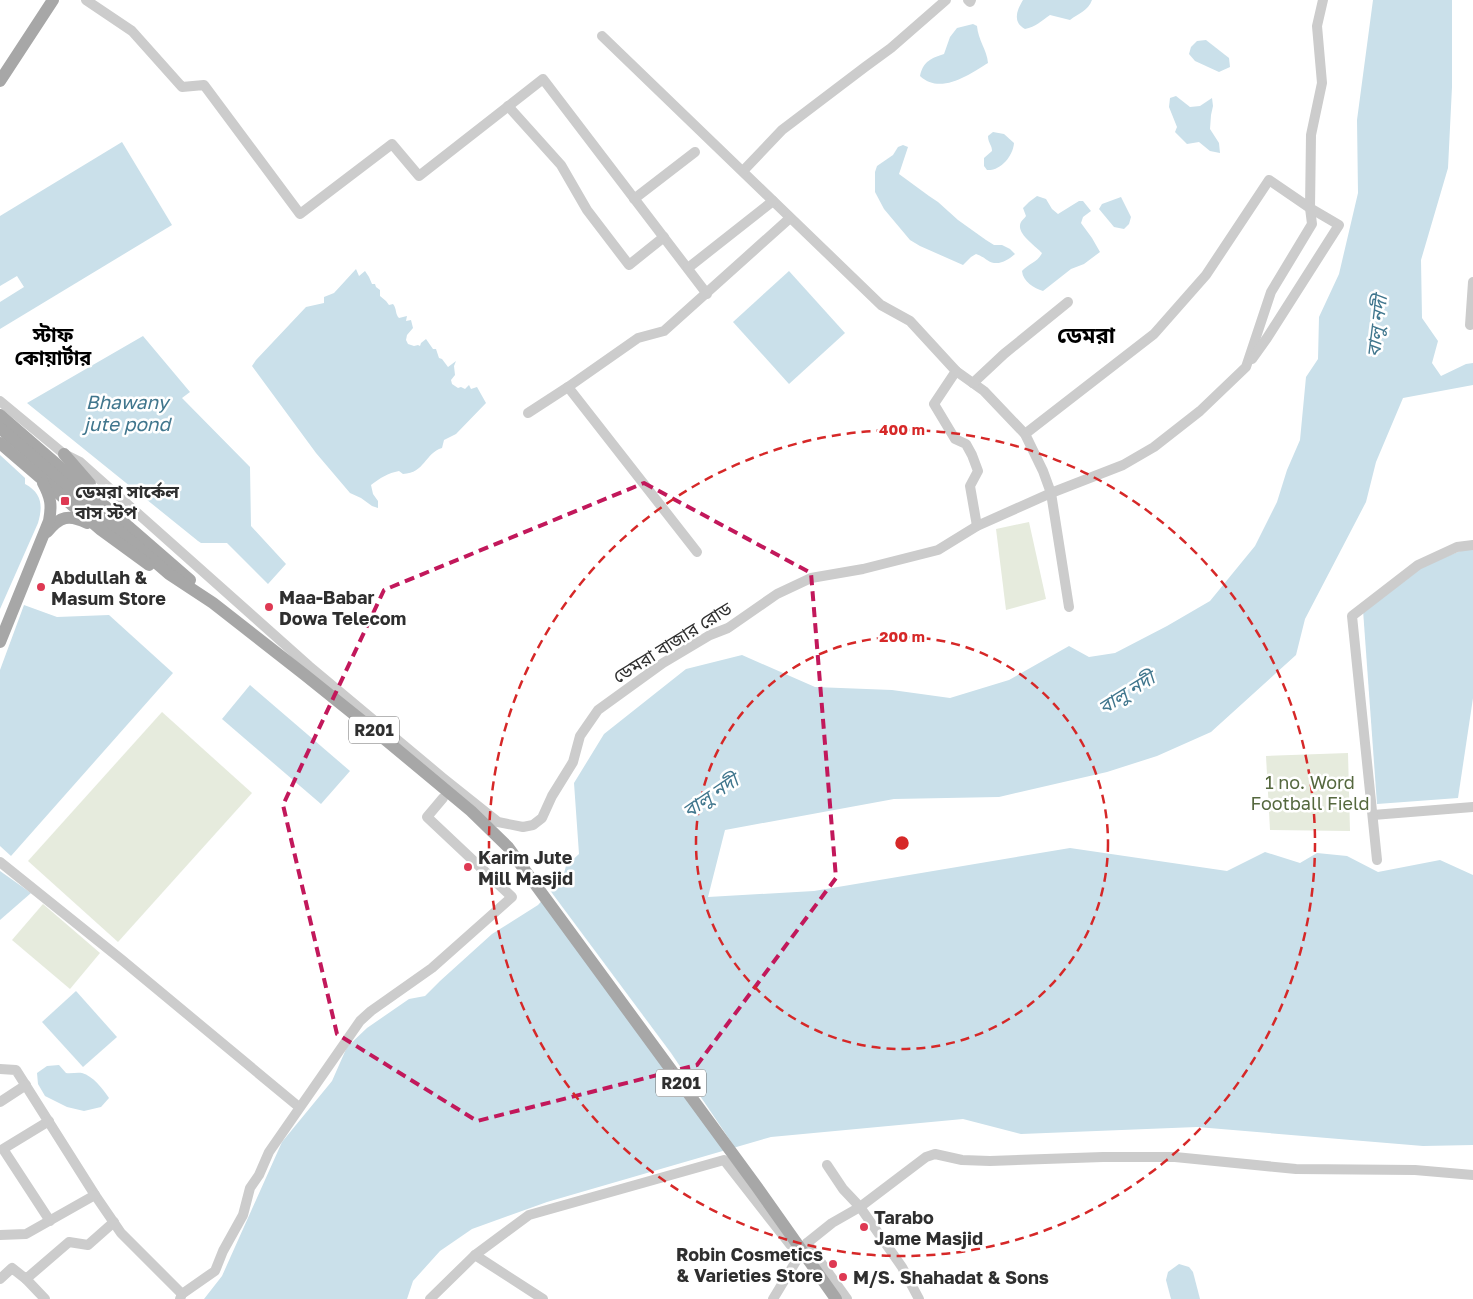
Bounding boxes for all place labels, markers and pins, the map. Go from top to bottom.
place label: ডেমরা সার্কেল বাস স্টপ [74,480,179,523]
marker: ডেমরা সার্কেল বাস স্টপ [59,495,71,507]
place label: Abdullah & Masum Store [51,566,166,609]
marker: Abdullah & Masum Store [35,581,47,593]
place label: Maa-Babar Dowa Telecom [279,586,406,629]
marker: Maa-Babar Dowa Telecom [263,601,275,613]
centre of rings [893,834,911,852]
place label: Karim Jute Mill Masjid [478,846,573,889]
marker: Karim Jute Mill Masjid [462,861,474,873]
place label: Tarabo Jame Masjid [874,1206,983,1249]
marker: Tarabo Jame Masjid [858,1221,870,1233]
place label: Robin Cosmetics & Varieties Store [676,1243,823,1286]
marker: Robin Cosmetics & Varieties Store [827,1258,839,1270]
place label: M/S. Shahadat & Sons [853,1266,1049,1288]
marker: M/S. Shahadat & Sons [837,1271,849,1283]

